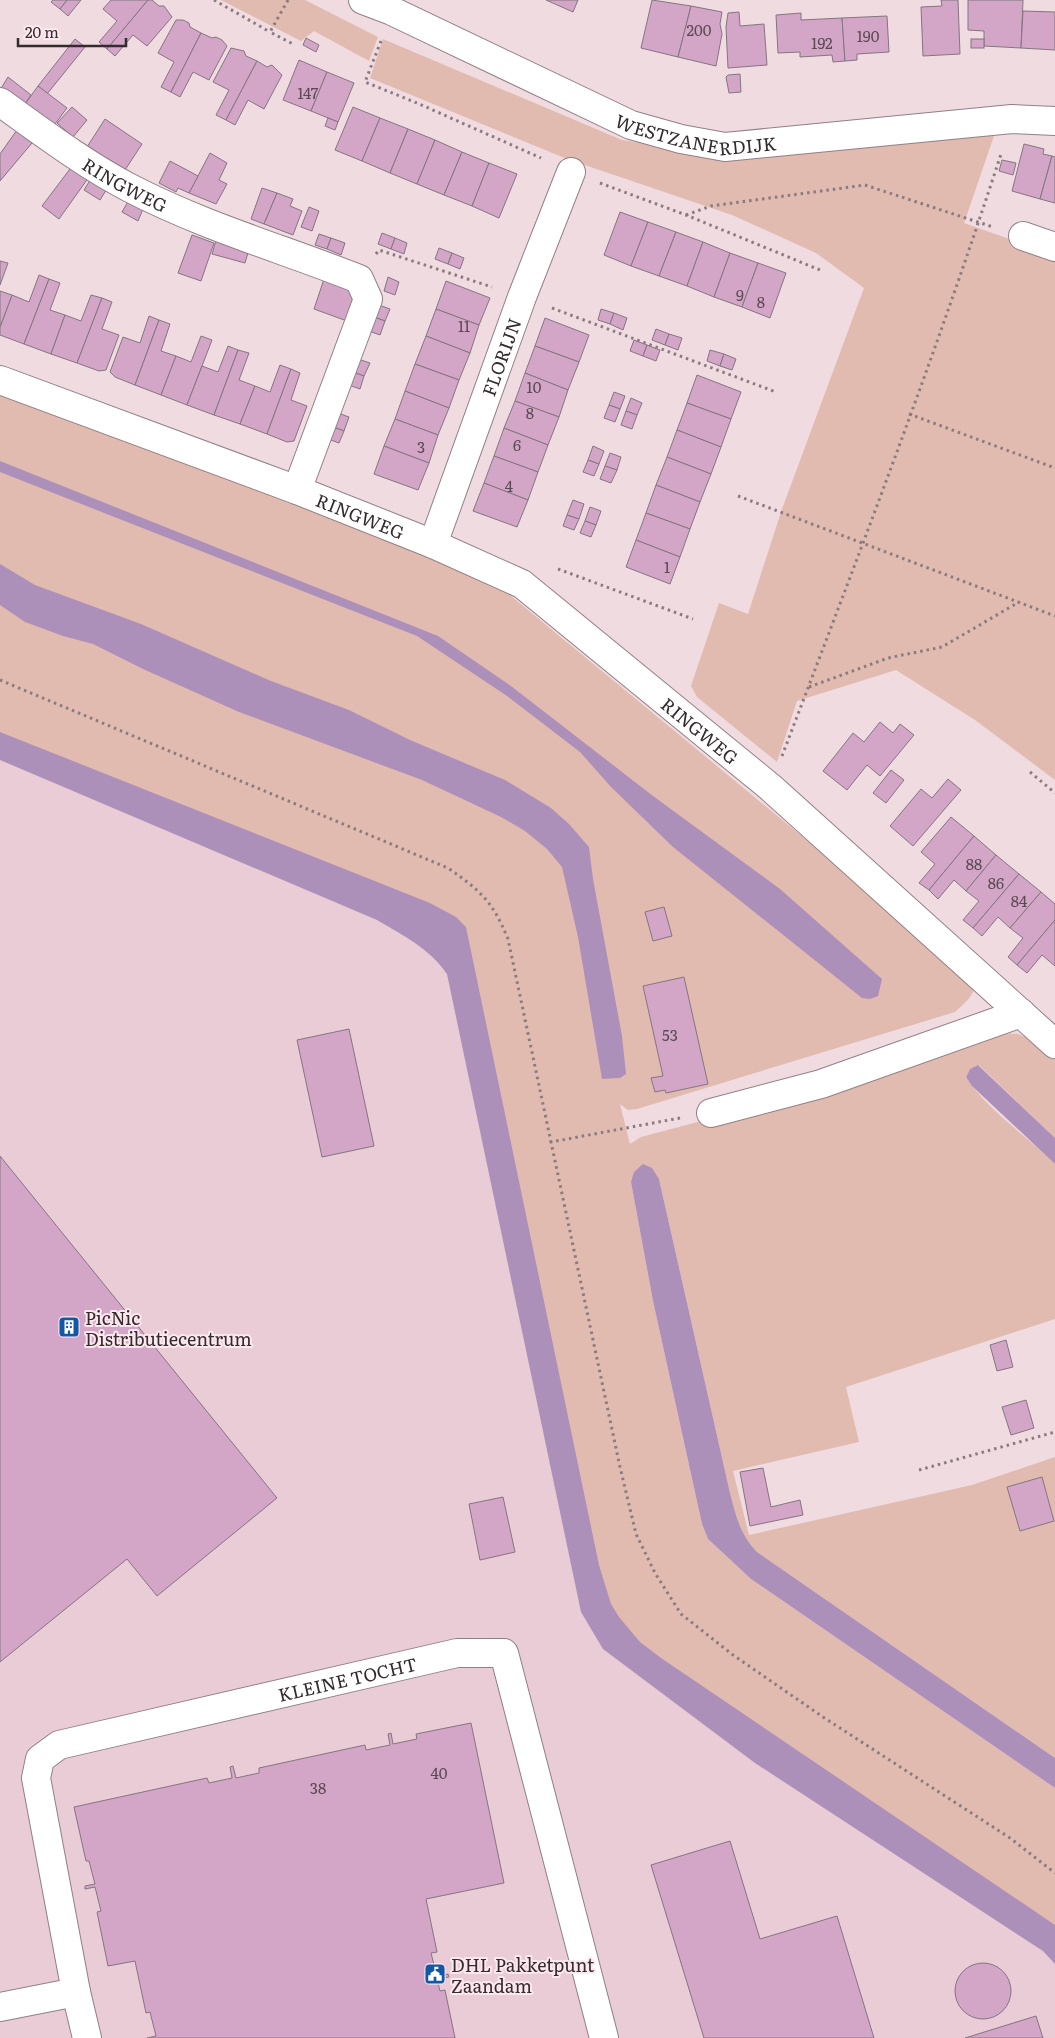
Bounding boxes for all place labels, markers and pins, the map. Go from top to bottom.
place label: PicNic Distributiecentrum [85,1304,252,1352]
building icon: PicNic Distributiecentrum [57,1315,81,1339]
place label: DHL Pakketpunt Zaandam [451,1951,595,1999]
public building icon: DHL Pakketpunt Zaandam [423,1962,447,1986]

